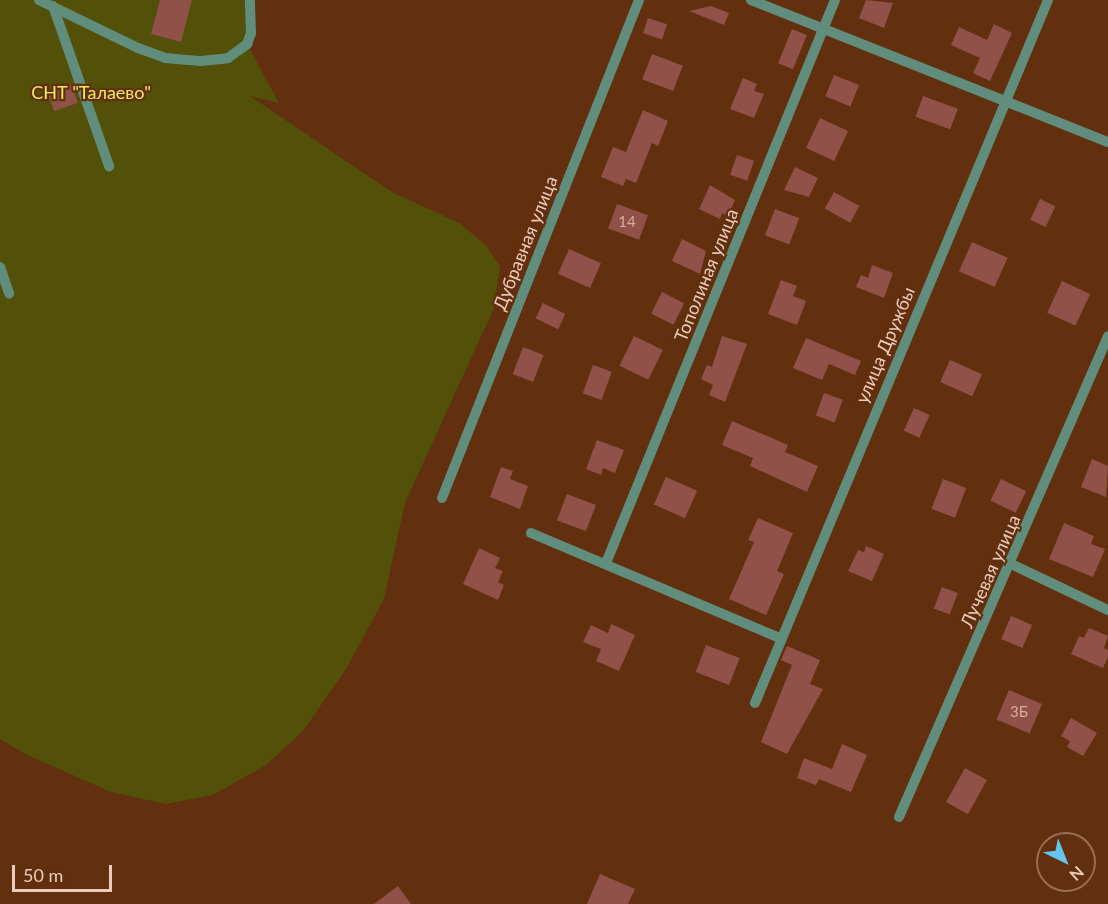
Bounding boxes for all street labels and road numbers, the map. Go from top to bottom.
street label: Дубравная улица [488,173,562,313]
street label: Тополиная улица [670,205,742,345]
street label: улица Дружбы [851,284,919,406]
street label: Лучевая улица [955,511,1025,631]

